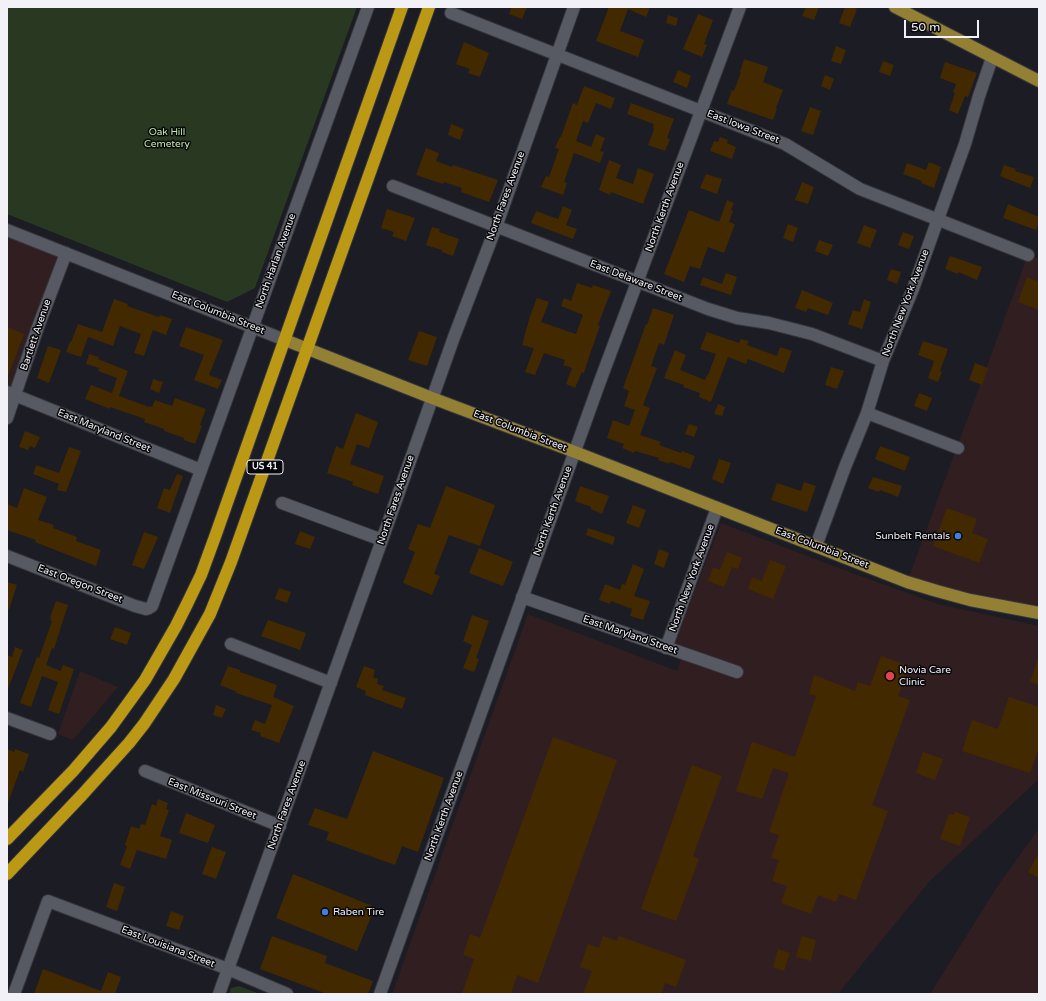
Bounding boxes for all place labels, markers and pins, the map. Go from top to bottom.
place label: Sunbelt Rentals [875,530,950,542]
marker: Sunbelt Rentals [953,531,963,541]
place label: Novia Care Clinic [899,664,951,688]
marker: Novia Care Clinic [884,670,896,682]
place label: Raben Tire [333,906,384,918]
marker: Raben Tire [320,907,330,917]

